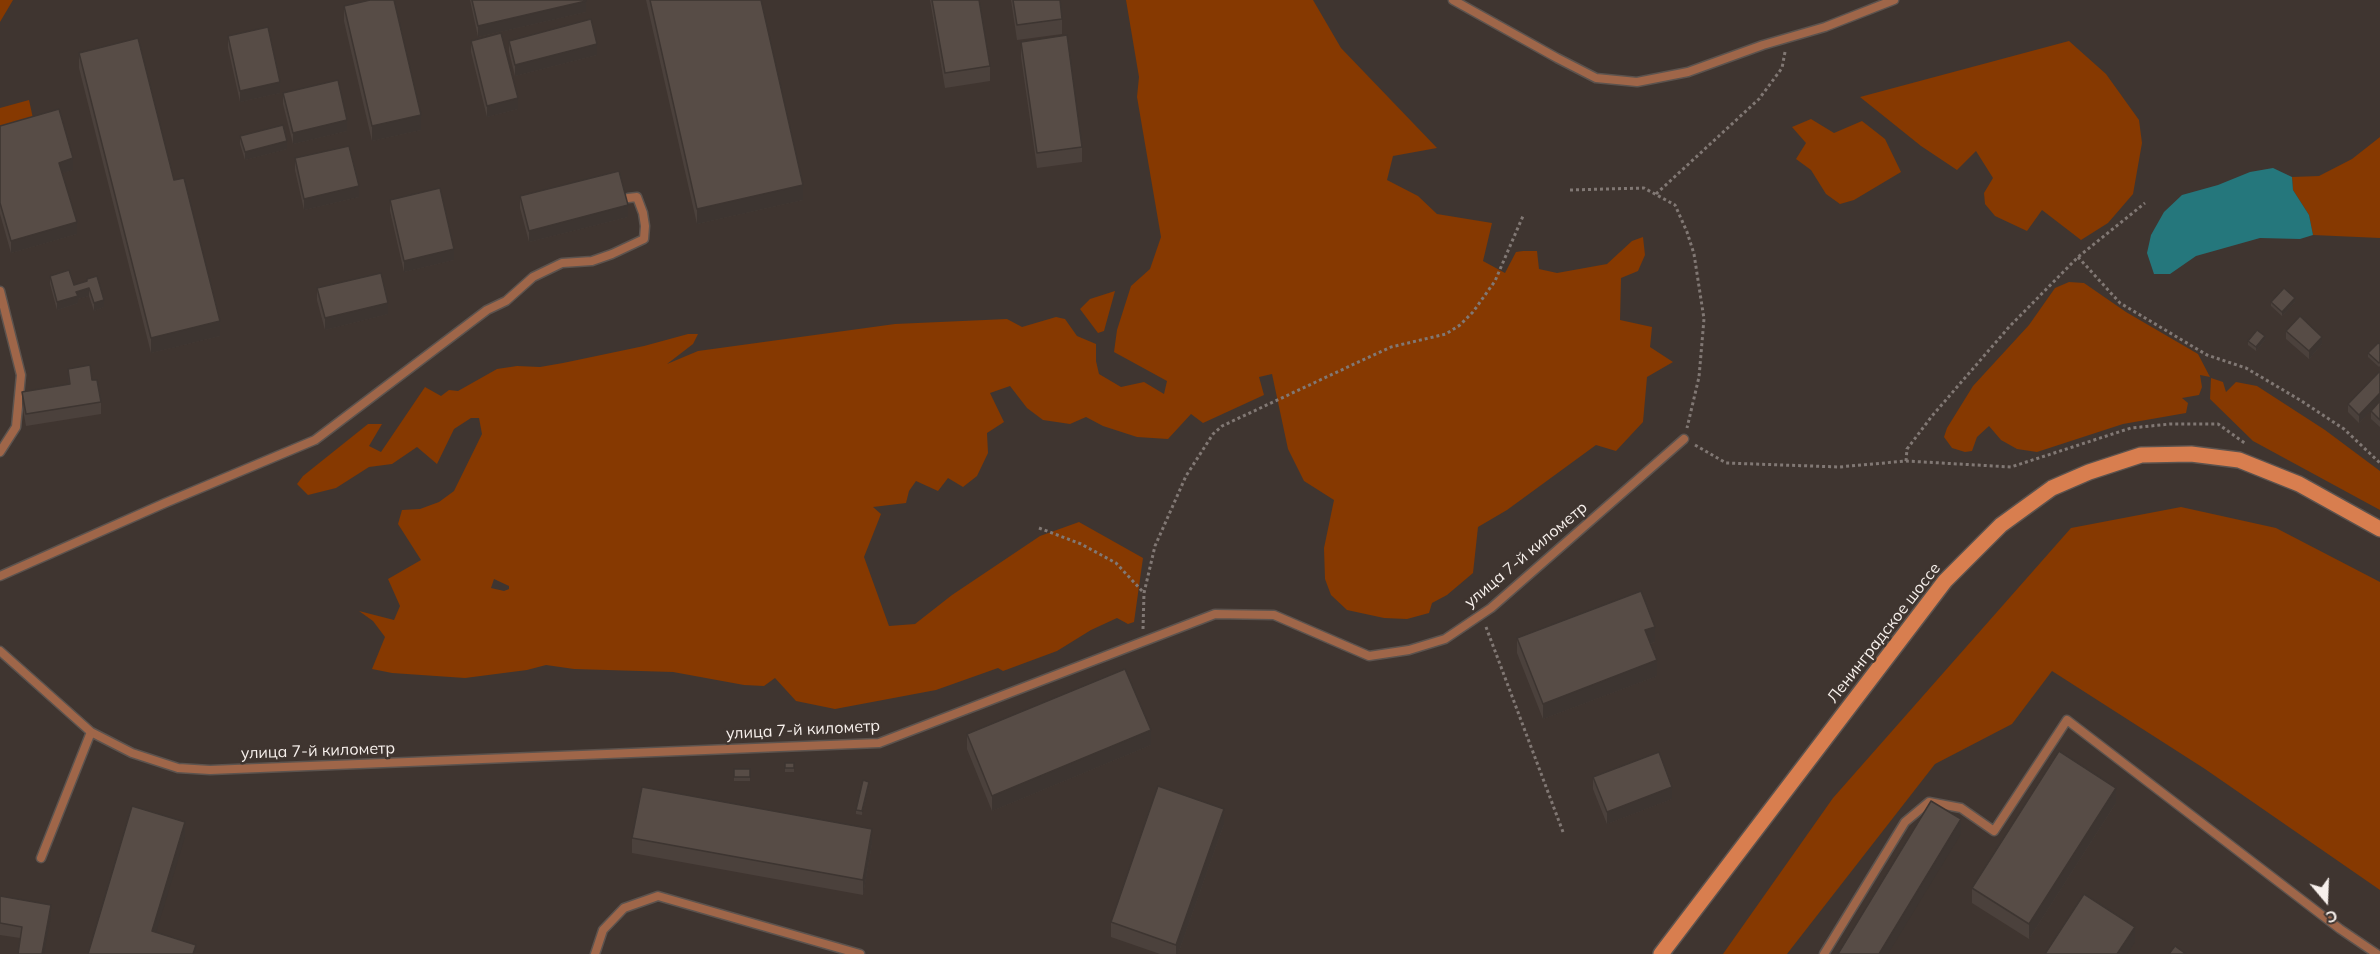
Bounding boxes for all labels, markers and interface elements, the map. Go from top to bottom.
street label: улица 7-й километр [1461,498,1591,612]
street label: Ленинградское шоссе [1823,559,1945,707]
street label: улица 7-й километр [725,716,881,744]
street label: улица 7-й километр [240,739,396,763]
north arrow [2296,870,2356,930]
text: С [2323,906,2340,928]

